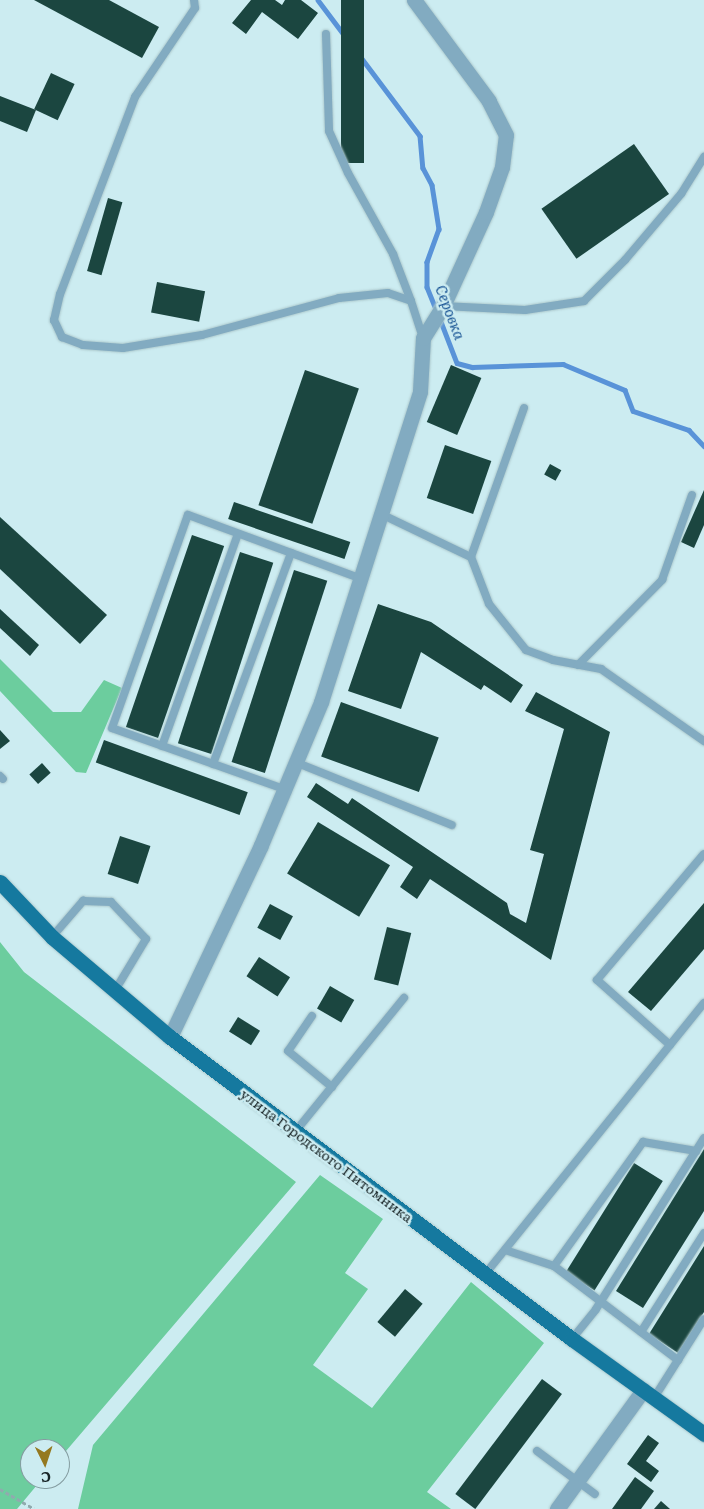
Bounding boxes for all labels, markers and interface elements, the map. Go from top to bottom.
water label: Серовка [432,282,470,342]
street label: улица Городского Питомника [238,1085,416,1225]
north arrow [20,1439,70,1489]
text: С [40,1468,52,1488]

